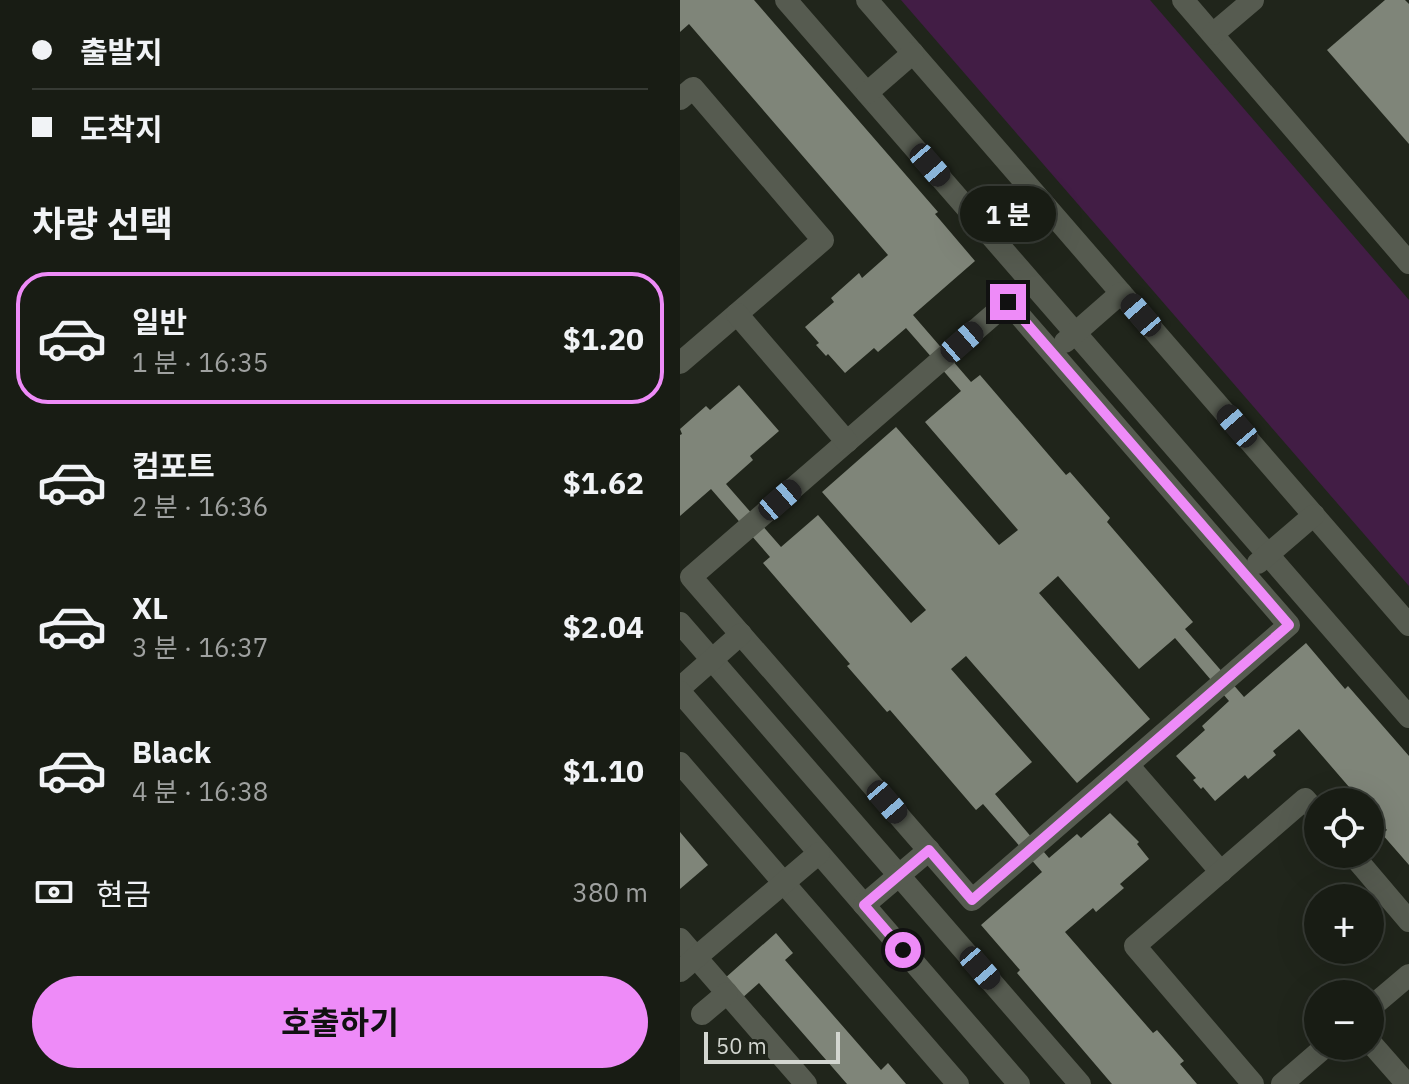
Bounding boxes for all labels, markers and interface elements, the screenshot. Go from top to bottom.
text: 출발지 [80,32,163,71]
text: 도착지 [80,109,163,148]
car [905,139,955,191]
callout: 1 분 [960,186,1056,242]
text: 1 분 [985,197,1031,231]
text: 차량 선택 [32,200,173,247]
route end [990,284,1026,320]
car [1116,289,1166,341]
icon: car [36,302,108,374]
text: 일반 [132,302,187,341]
car [936,317,988,367]
text: $1.20 [563,319,644,358]
text: 1 분 · 16:35 [132,345,268,379]
car [1212,400,1262,452]
icon: car [36,446,108,518]
text: 컴포트 [132,446,215,485]
text: $1.62 [563,463,644,502]
car [754,475,806,525]
text: 2 분 · 16:36 [132,489,268,523]
text: XL [132,588,168,627]
icon: car [36,590,108,662]
text: $2.04 [563,607,644,646]
text: 3 분 · 16:37 [132,630,268,664]
text: Black [132,732,211,771]
icon: car [36,734,108,806]
text: $1.10 [563,751,644,790]
text: 4 분 · 16:38 [132,774,268,808]
car [862,776,912,828]
map controls [1304,788,1384,1060]
button: locate [1304,788,1384,868]
icon: cash [32,870,76,914]
text: 현금 [96,874,151,913]
text: 380 m [572,875,648,909]
button: + [1304,884,1384,964]
route start [885,932,921,968]
car [955,942,1005,994]
button: 호출하기 [32,976,648,1068]
button: − [1304,980,1384,1060]
scale bar [704,1028,840,1064]
text: 50 m [716,1031,767,1060]

